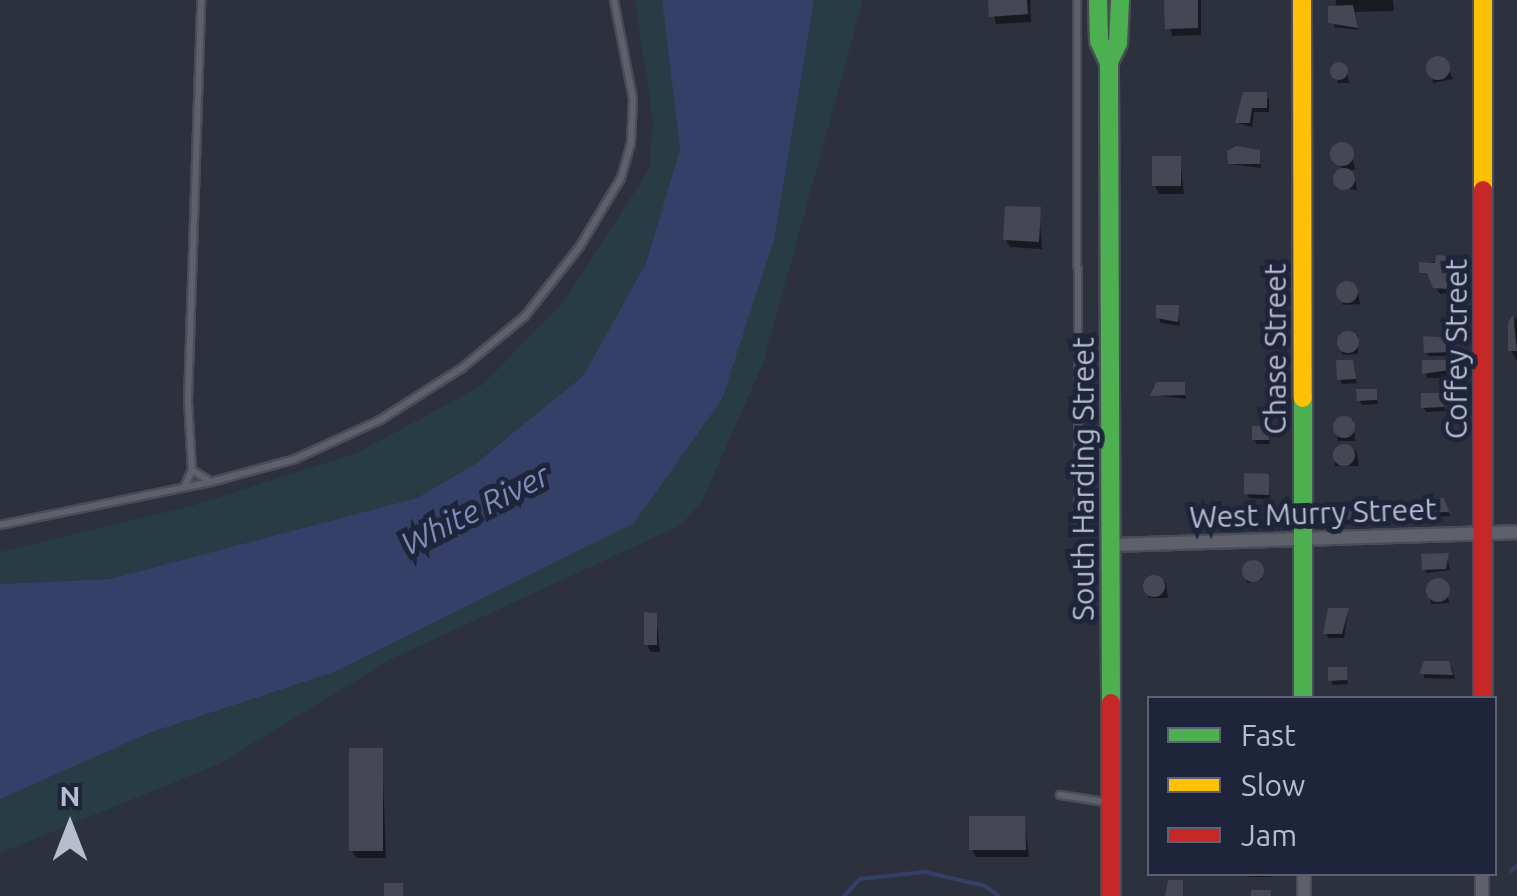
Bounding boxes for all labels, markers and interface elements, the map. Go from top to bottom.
street label: Coffey Street [1438,259,1474,439]
street label: Chase Street [1257,263,1293,435]
street label: South Harding Street [1065,337,1101,621]
water label: White River [394,455,556,563]
street label: West Murry Street [1189,491,1437,535]
legend [1147,696,1497,876]
text: Fast [1241,718,1296,752]
text: Slow [1241,768,1305,802]
north arrow [20,776,120,876]
text: N [60,780,80,811]
text: Jam [1241,818,1297,852]

